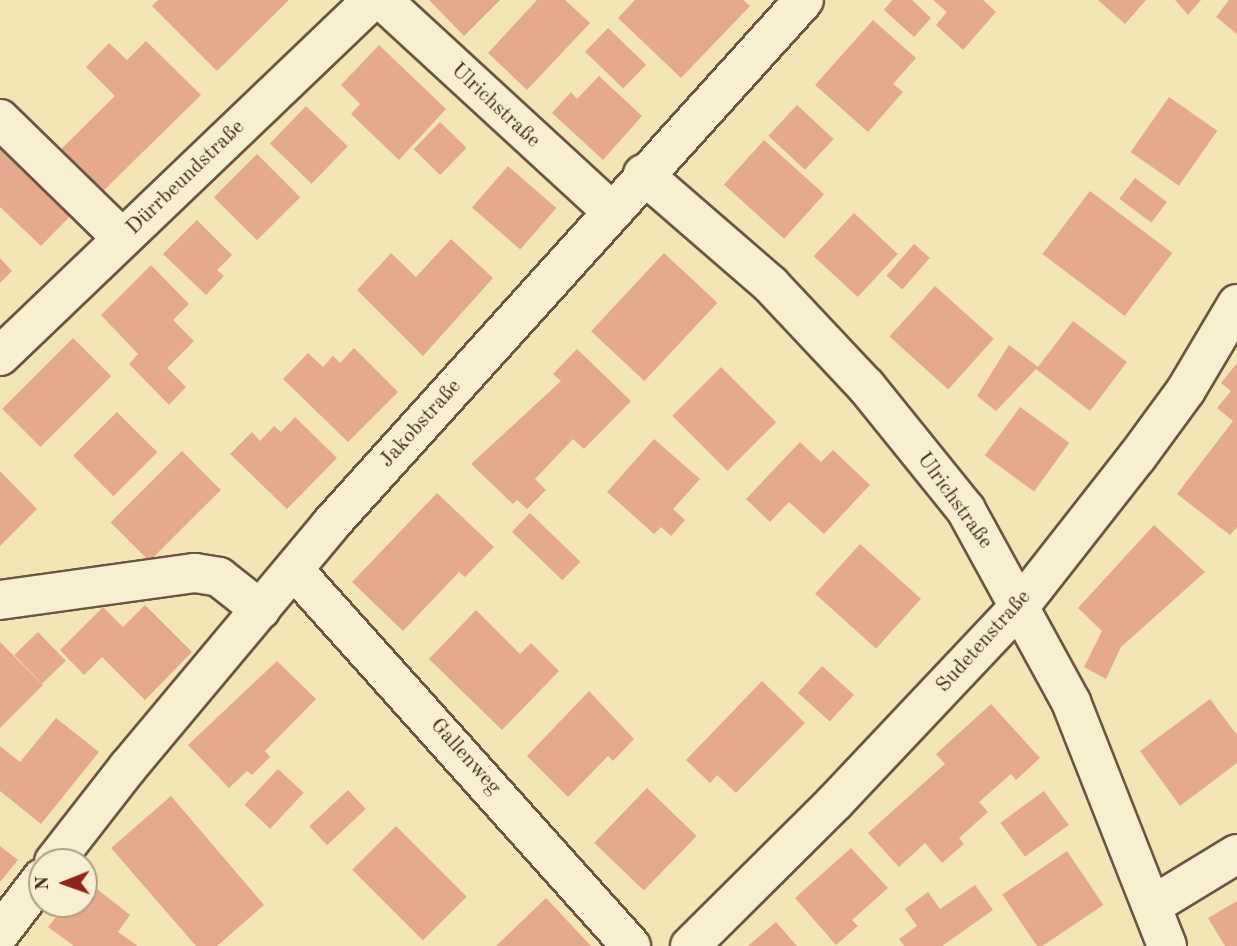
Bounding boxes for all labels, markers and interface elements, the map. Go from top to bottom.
street label: Ulrichstraße [445,58,545,154]
street label: Dürrbeundstraße [122,115,250,241]
street label: Jakobstraße [375,375,467,473]
street label: Ulrichstraße [911,448,997,554]
street label: Sudetenstraße [931,586,1037,698]
street label: Gallenweg [424,714,506,800]
north arrow [28,848,98,918]
text: N [34,876,53,891]

